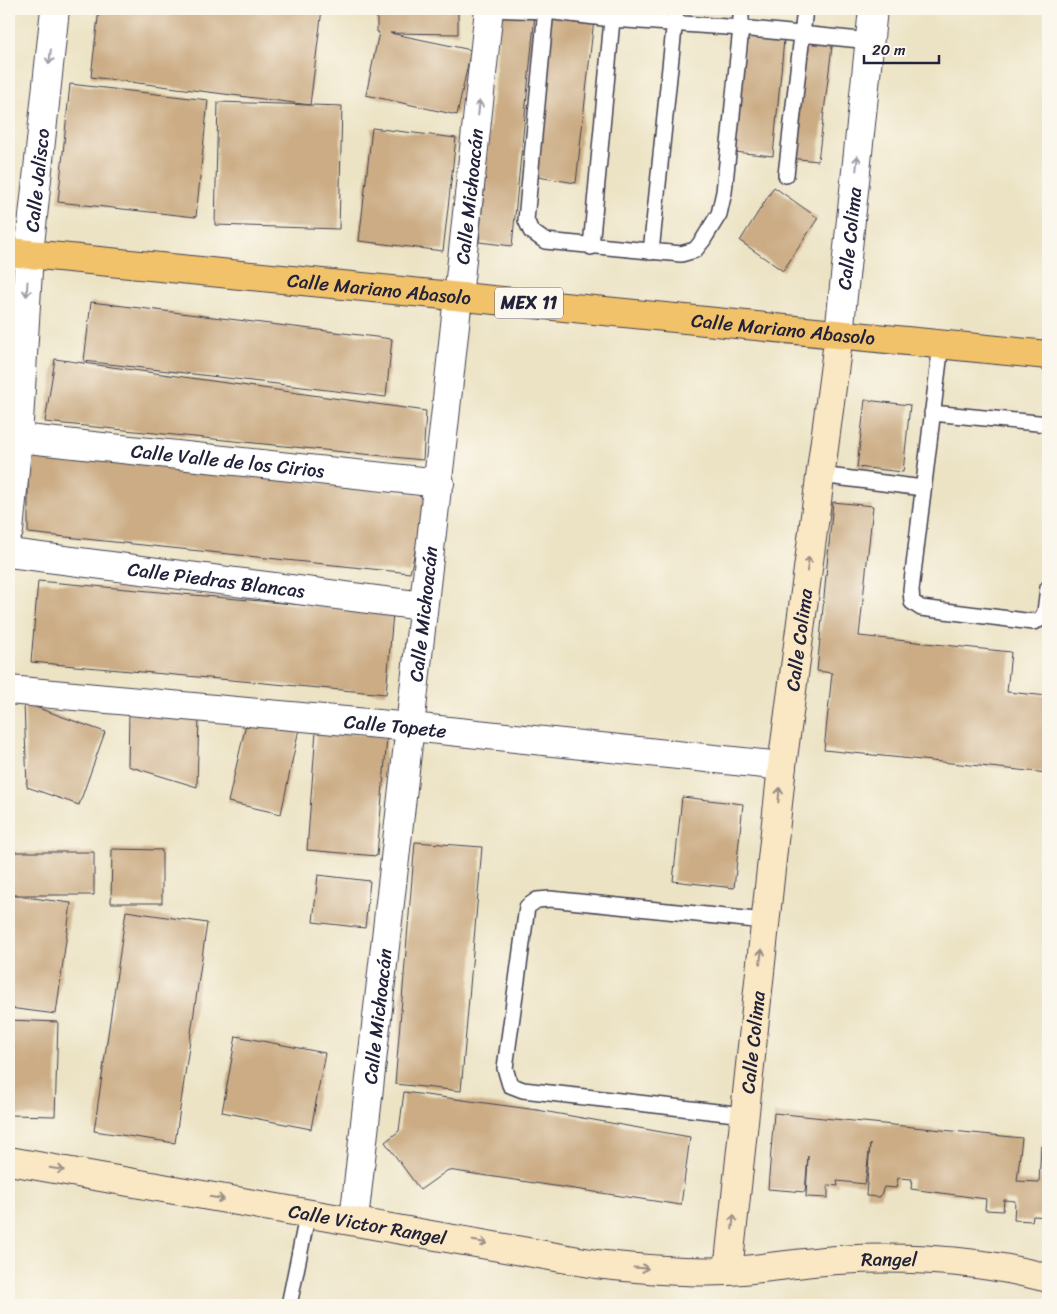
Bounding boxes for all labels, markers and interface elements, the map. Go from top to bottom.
scale bar [864,32,940,64]
text: 20 m [872,37,906,63]
one-way arrow [45,49,55,65]
one-way arrow [474,100,483,116]
street label: Calle Jalisco [15,126,59,234]
street label: Calle Michoacán [445,127,493,266]
one-way arrow [852,156,862,172]
street label: Calle Colima [827,185,871,291]
street label: Calle Mariano Abasolo [286,263,473,314]
one-way arrow [23,280,32,296]
road number: MEX 11 [495,288,563,318]
street label: Calle Mariano Abasolo [690,303,877,354]
street label: Calle Valle de los Cirios [130,434,326,487]
street label: Calle Michoacán [399,544,447,684]
street label: Calle Piedras Blancas [126,552,307,607]
one-way arrow [804,557,814,573]
street label: Calle Colima [776,586,822,693]
street label: Calle Topete [343,704,448,747]
one-way arrow [774,787,784,803]
street label: Calle Michoacán [353,947,401,1086]
one-way arrow [756,949,766,965]
street label: Calle Colima [731,989,774,1095]
one-way arrow [48,1165,64,1175]
one-way arrow [208,1193,224,1203]
street label: Calle Victor Rangel [286,1194,449,1254]
one-way arrow [728,1215,738,1231]
one-way arrow [472,1238,488,1247]
street label: Rangel [861,1242,918,1276]
one-way arrow [632,1264,648,1273]

